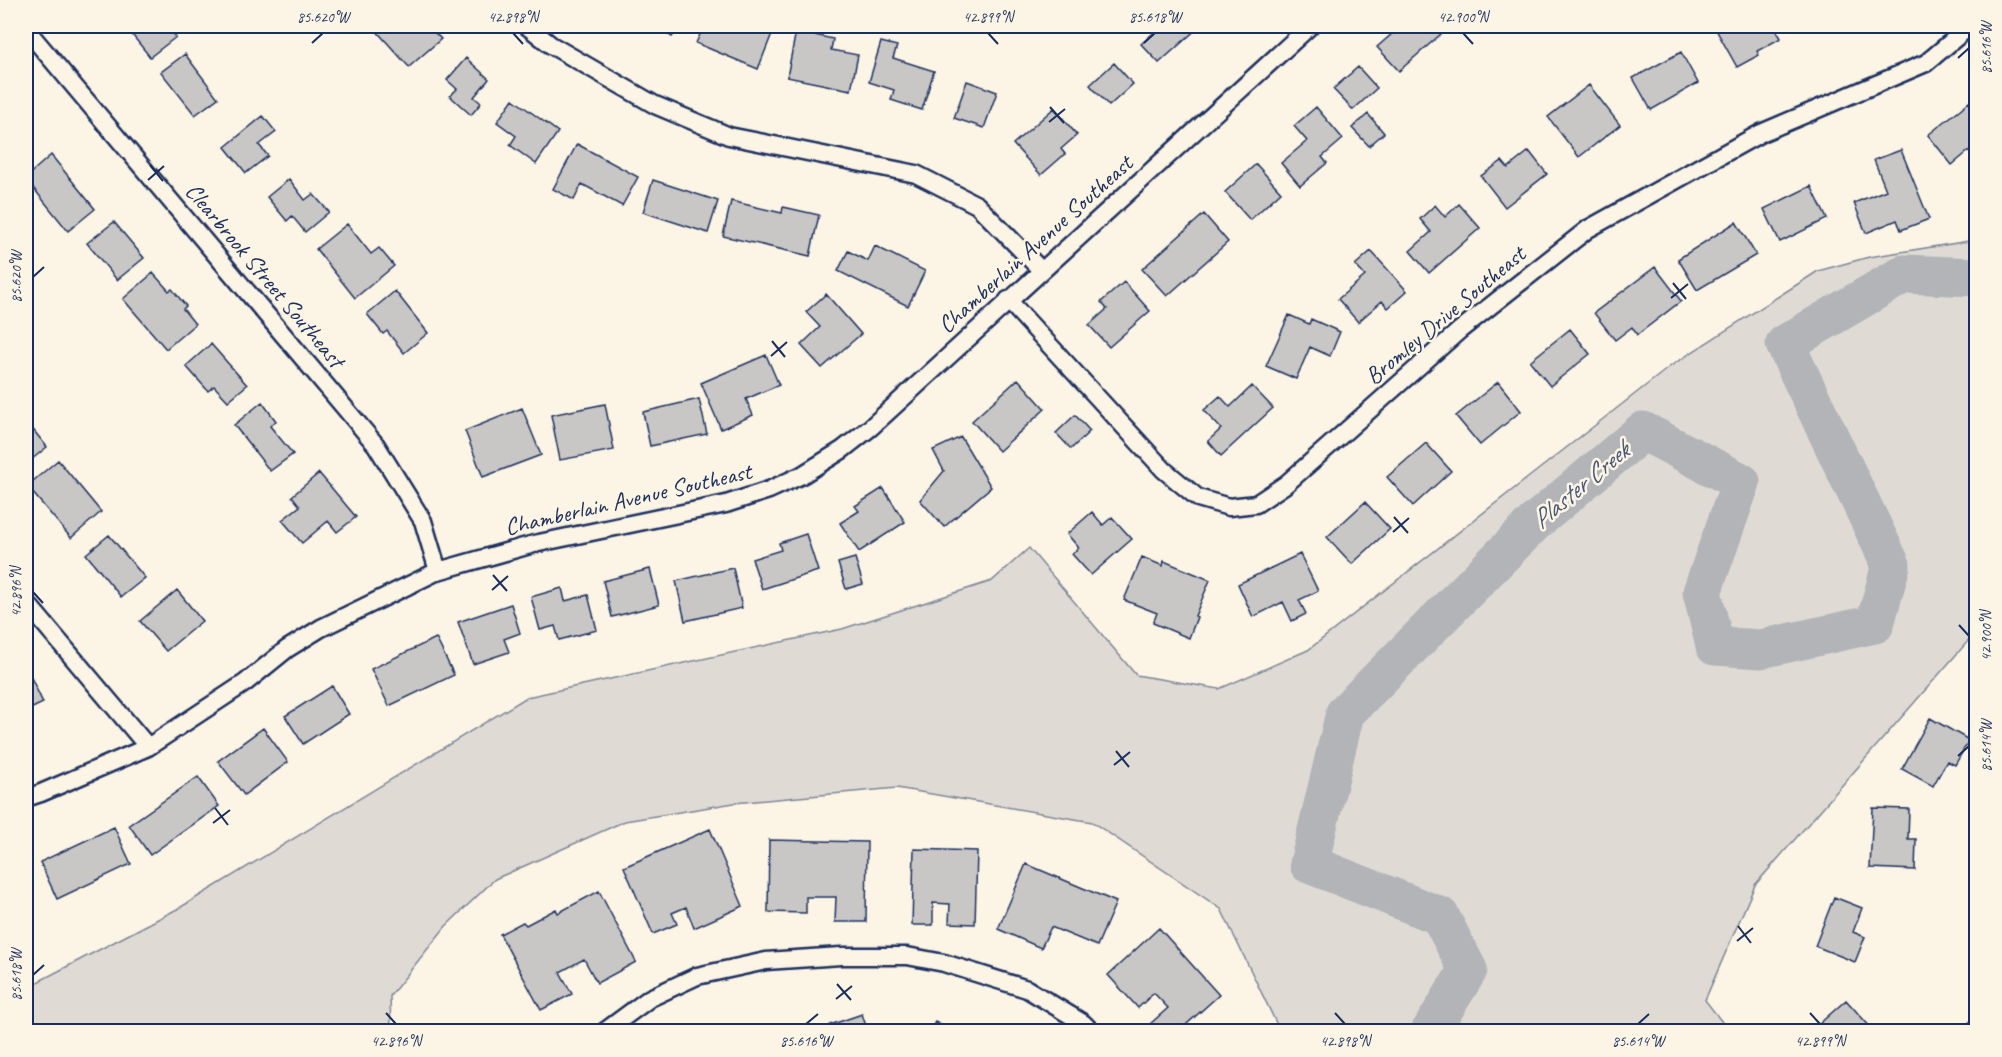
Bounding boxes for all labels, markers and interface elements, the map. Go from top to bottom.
text: 85.620°W [297,8,352,27]
text: 42.898°N [488,8,541,27]
text: 42.899°N [963,8,1016,27]
text: 85.618°W [1129,8,1184,27]
text: 42.900°N [1438,8,1491,27]
text: 85.616°W [1977,19,1996,74]
street label: Chamberlain Avenue Southeast [931,147,1140,339]
street label: Clearbrook Street Southeast [179,176,353,376]
street label: Bromley Drive Southeast [1359,238,1533,391]
text: 85.620°W [7,248,26,303]
water label: Plaster Creek [1525,431,1640,536]
street label: Chamberlain Avenue Southeast [502,456,756,542]
text: 42.896°N [7,564,26,617]
text: 42.900°N [1977,608,1996,661]
text: 85.614°W [1977,717,1996,772]
text: 85.618°W [7,946,26,1001]
text: 42.896°N [371,1032,424,1051]
text: 85.616°W [780,1032,835,1051]
text: 42.898°N [1320,1032,1373,1051]
text: 85.614°W [1612,1032,1667,1051]
text: 42.899°N [1795,1032,1848,1051]

